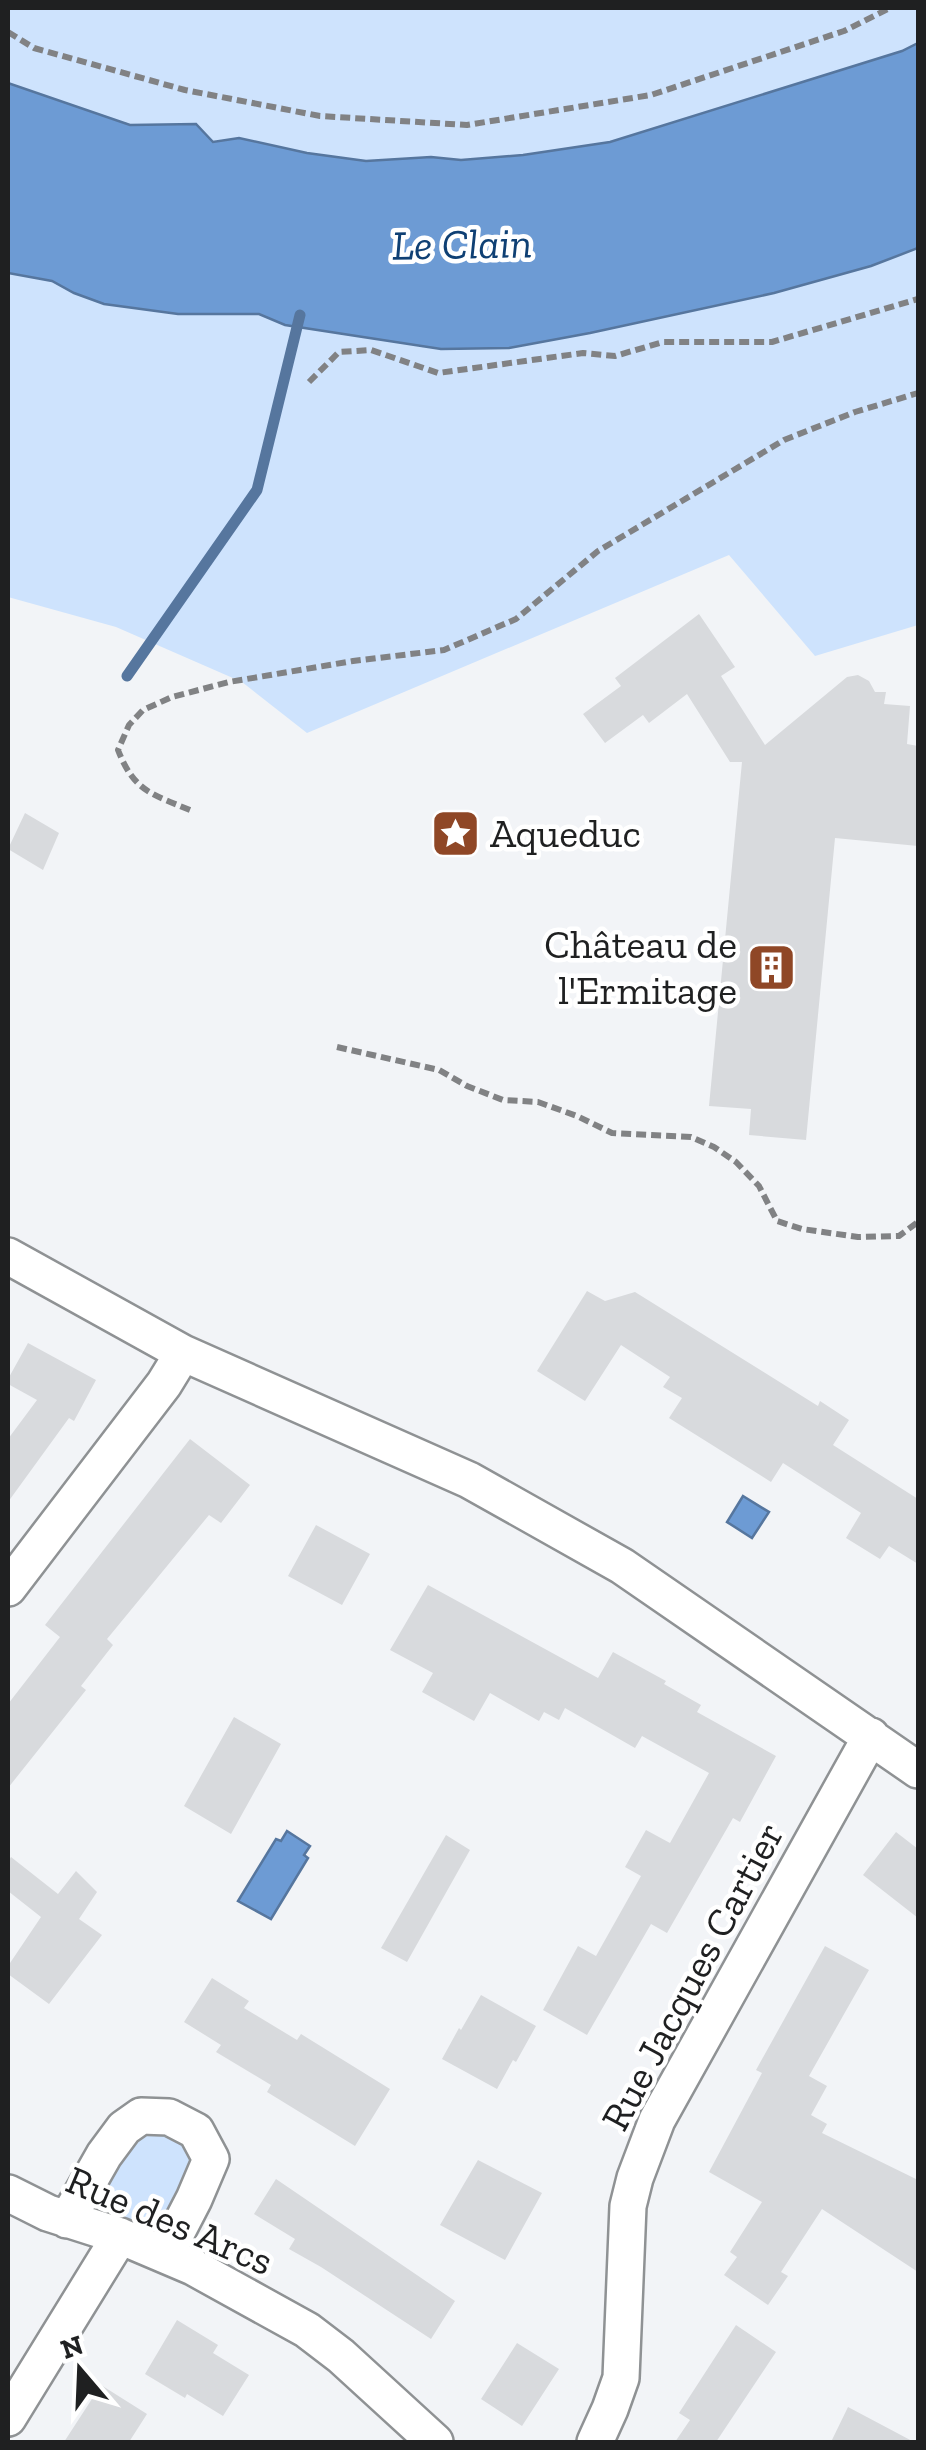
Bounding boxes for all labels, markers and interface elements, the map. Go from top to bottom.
water label: Le Clain [391,217,533,271]
place icon: Aqueduc [429,807,481,859]
place label: Aqueduc [490,809,641,857]
place label: Château de l'Ermitage [544,920,737,1014]
building icon: Château de l'Ermitage [746,941,798,993]
street label: Rue Jacques Cartier [591,1814,793,2138]
street label: Rue des Arcs [59,2155,281,2285]
north arrow [30,2320,130,2420]
text: N [57,2328,87,2366]

